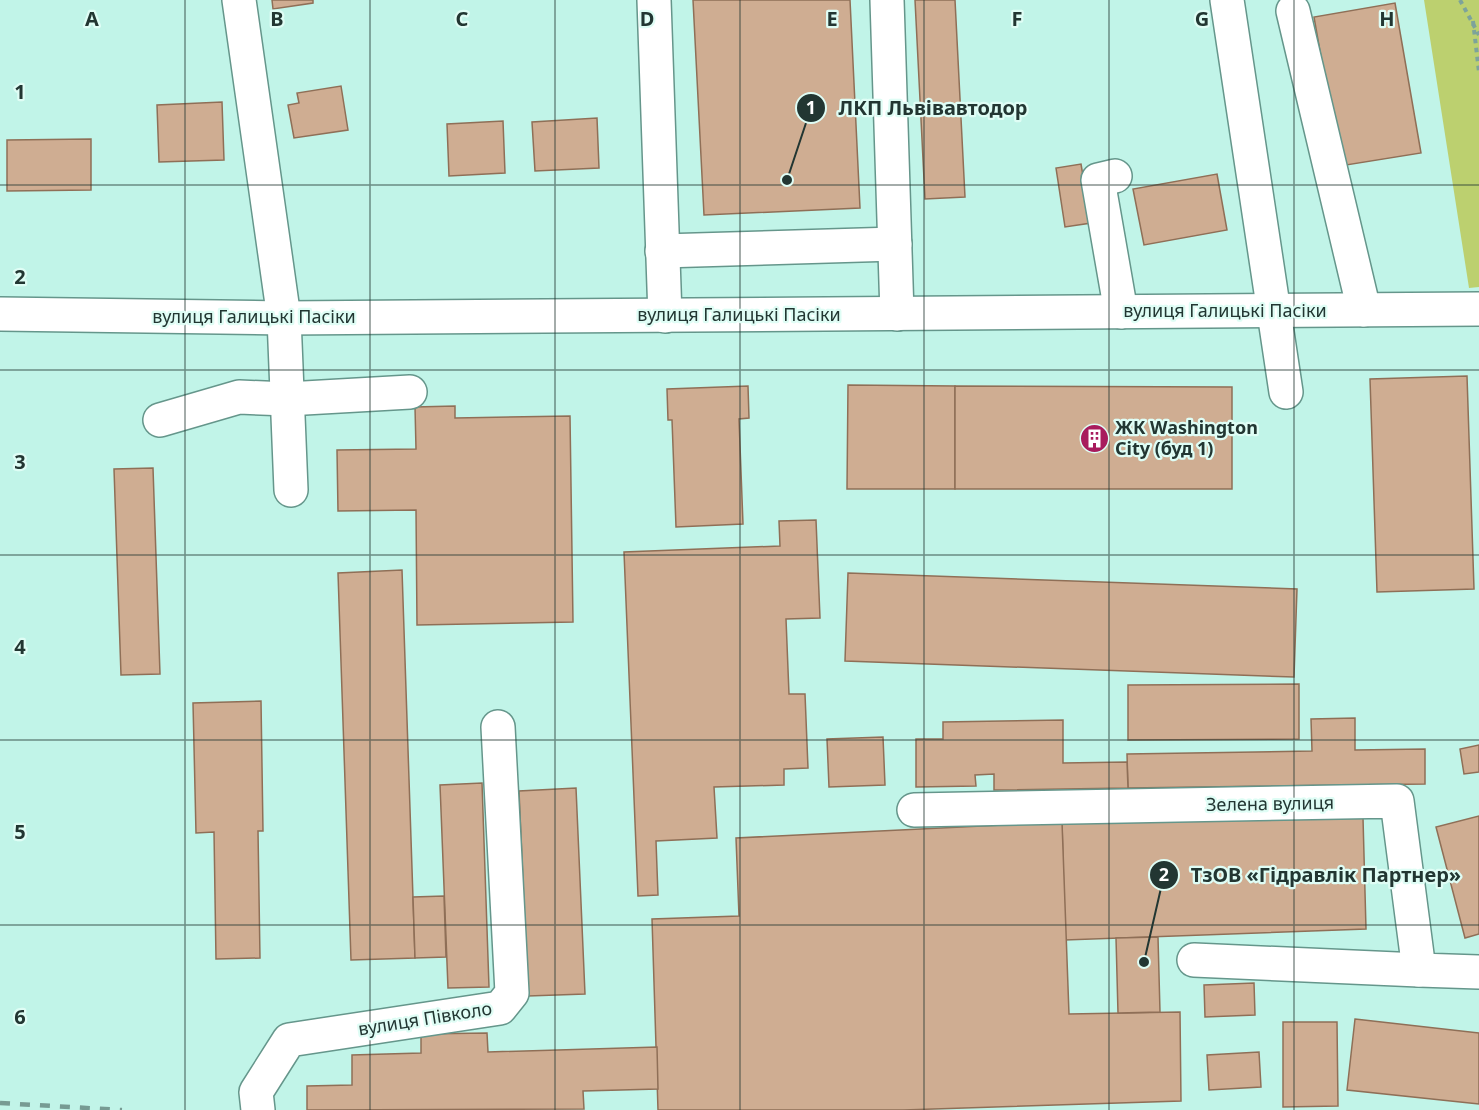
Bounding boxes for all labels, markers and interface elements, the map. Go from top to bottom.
text: A [85,5,99,32]
text: B [270,5,284,32]
text: C [456,5,469,32]
text: D [640,5,654,32]
text: E [826,5,838,32]
text: F [1012,5,1022,32]
text: G [1195,5,1209,32]
text: H [1379,5,1395,32]
text: 1 [14,78,26,105]
callout: ЛКП Львівавтодор [796,89,1039,127]
text: ЛКП Львівавтодор [838,94,1028,121]
text: 1 [806,95,816,119]
text: 2 [14,263,26,290]
street label: вулиця Галицькі Пасіки [1123,298,1327,322]
street label: вулиця Галицькі Пасіки [637,302,841,326]
street label: вулиця Галицькі Пасіки [152,304,356,328]
place label: ЖК Washington City (буд 1) [1115,415,1258,460]
building icon: ЖК Washington City (буд 1) [1078,422,1110,454]
text: 3 [14,448,26,475]
text: 4 [14,633,26,660]
street label: Зелена вулиця [1206,790,1334,816]
text: 5 [14,818,26,845]
callout: ТзОВ «Гідравлік Партнер» [1149,856,1473,894]
text: ТзОВ «Гідравлік Партнер» [1191,861,1461,888]
text: 2 [1159,862,1169,886]
street label: вулиця Півколо [356,996,493,1040]
text: 6 [14,1003,26,1030]

